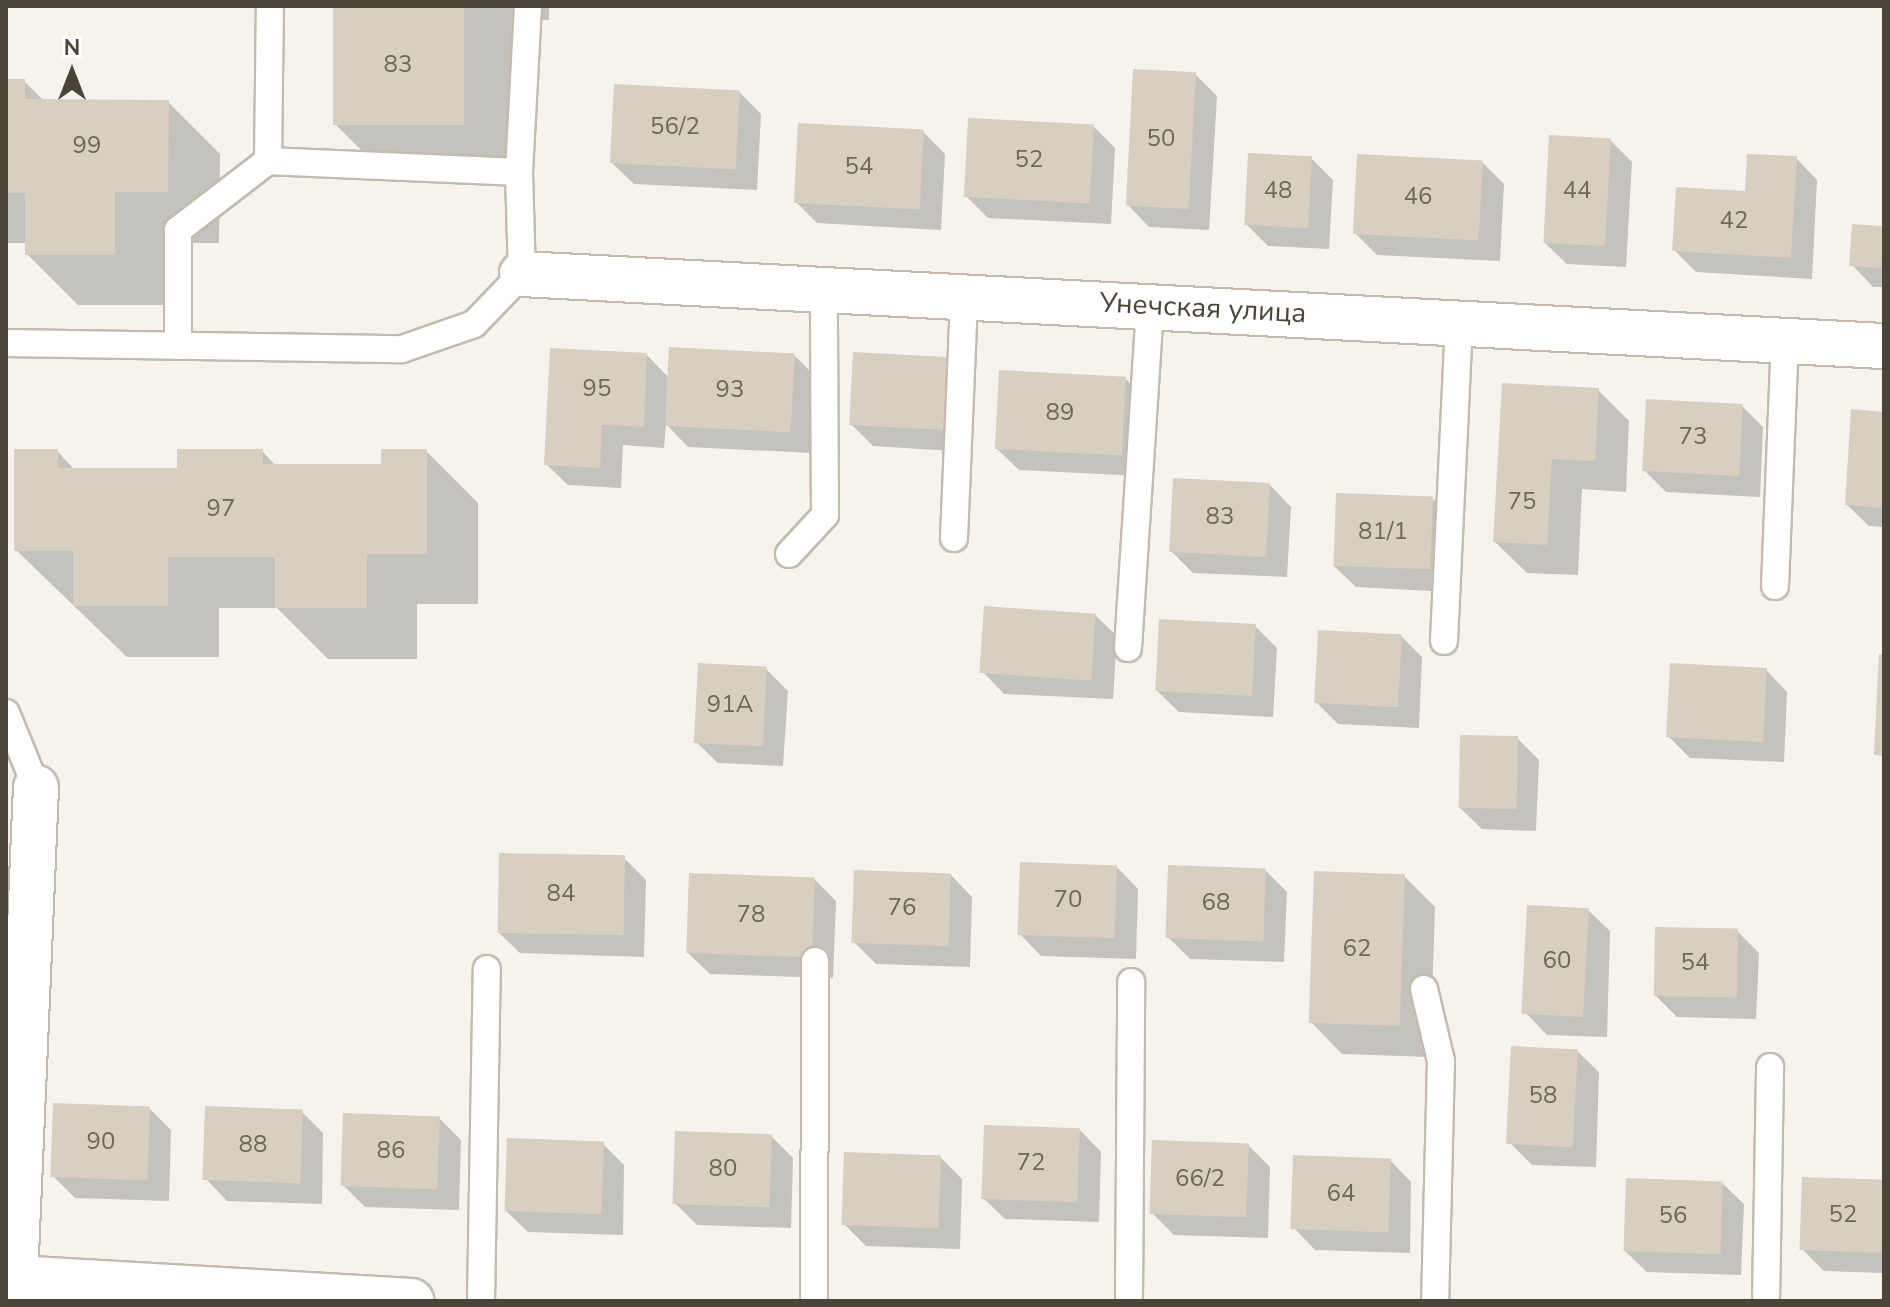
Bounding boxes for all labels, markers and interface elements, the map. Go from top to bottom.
north arrow [32,32,112,112]
text: N [64,33,80,63]
house number: 83 [384,51,412,79]
house number: 56/2 [650,113,700,141]
house number: 50 [1147,125,1175,153]
house number: 99 [73,132,101,160]
house number: 52 [1015,146,1043,174]
house number: 54 [845,153,873,181]
house number: 48 [1264,177,1292,205]
house number: 44 [1563,177,1591,205]
house number: 46 [1404,183,1432,211]
house number: 42 [1720,207,1748,235]
street label: Унечская улица [1099,286,1307,330]
house number: 95 [583,375,611,403]
house number: 93 [716,376,744,404]
house number: 89 [1046,399,1074,427]
house number: 73 [1679,423,1707,451]
house number: 75 [1508,488,1536,516]
house number: 97 [207,495,235,523]
house number: 83 [1206,503,1234,531]
house number: 81/1 [1358,518,1408,546]
house number: 91А [707,691,753,719]
house number: 84 [547,880,575,908]
house number: 70 [1054,886,1082,914]
house number: 68 [1202,889,1230,917]
house number: 76 [888,894,916,922]
house number: 78 [737,901,765,929]
house number: 62 [1343,935,1371,963]
house number: 60 [1543,947,1571,975]
house number: 54 [1681,949,1709,977]
house number: 58 [1529,1082,1557,1110]
house number: 90 [87,1128,115,1156]
house number: 88 [239,1131,267,1159]
house number: 86 [377,1137,405,1165]
house number: 72 [1017,1149,1045,1177]
house number: 80 [709,1155,737,1183]
house number: 66/2 [1175,1165,1225,1193]
house number: 64 [1327,1180,1355,1208]
house number: 52 [1829,1201,1857,1229]
house number: 56 [1659,1202,1687,1230]

